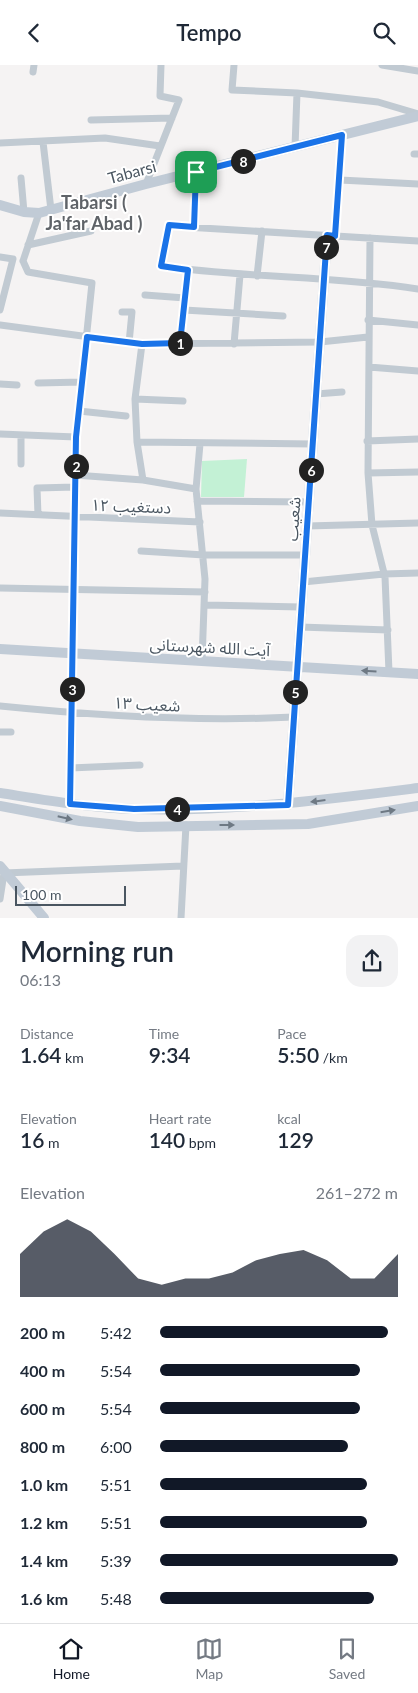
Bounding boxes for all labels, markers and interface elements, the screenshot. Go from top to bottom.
icon: back [20,19,48,47]
text: Tempo [176,19,242,46]
icon: search [370,19,398,47]
pin: 8 [230,149,256,173]
pin [175,151,217,193]
text: 8 [239,153,248,170]
street label: Tabarsi [106,156,158,187]
icon: arrive [182,158,210,186]
district label: Tabarsi ( Ja'far Abad ) [45,191,143,234]
pin: 7 [314,235,338,259]
text: 7 [322,239,331,256]
pin: 1 [168,331,192,355]
text: 1 [176,335,185,352]
pin: 2 [64,453,88,479]
pin: 6 [298,457,324,483]
text: 2 [72,458,81,475]
text: 6 [307,462,316,479]
street label: دستغیب ۱۲ [91,495,172,517]
street label: شعیب [281,496,304,542]
street label: آیت الله شهرستانی [149,634,272,660]
one-way arrow [361,667,377,675]
pin: 3 [60,677,84,701]
pin: 5 [282,679,308,705]
text: 3 [68,681,77,698]
text: 5 [291,684,300,701]
street label: شعیب ۱۳ [113,692,181,715]
pin: 4 [164,797,190,821]
one-way arrow [309,797,325,805]
text: 4 [173,801,182,818]
one-way arrow [381,807,397,815]
one-way arrow [58,814,73,822]
one-way arrow [219,821,235,829]
scale bar [15,883,126,906]
text: 100 m [22,886,61,903]
text: Morning run [20,934,174,968]
button: share [346,935,398,987]
text: 06:13 [20,970,61,989]
text: Distance [20,1025,74,1042]
text: Time [149,1025,179,1042]
text: Pace [277,1025,306,1042]
text: 1.64 [20,1042,62,1067]
text: 9:34 [149,1042,191,1067]
text: 5:50 [277,1042,319,1067]
text: km [62,1049,84,1066]
text: /km [319,1049,348,1066]
text: Elevation [20,1110,77,1127]
text: Heart rate [149,1110,211,1127]
text: kcal [277,1110,301,1127]
text: 16 [20,1127,44,1152]
text: 140 [149,1127,185,1152]
text: 129 [277,1127,314,1152]
text: m [44,1134,59,1151]
text: bpm [185,1134,216,1151]
text: Elevation [20,1183,85,1202]
text: 261–272 m [316,1183,398,1202]
text: 200 m [20,1323,65,1342]
text: 5:42 [100,1323,132,1342]
text: 400 m [20,1361,65,1380]
text: 5:54 [100,1361,132,1380]
text: 600 m [20,1399,65,1418]
text: 5:54 [100,1399,132,1418]
text: 800 m [20,1437,65,1456]
text: 6:00 [100,1437,132,1456]
text: 1.0 km [20,1475,68,1494]
text: 5:51 [100,1475,132,1494]
text: 1.2 km [20,1513,68,1532]
text: 5:51 [100,1513,132,1532]
text: 1.4 km [20,1551,68,1570]
text: 5:39 [100,1551,132,1570]
text: 1.6 km [20,1589,68,1608]
text: 5:48 [100,1589,132,1608]
tab: Home [53,1635,90,1682]
tab: Map [195,1635,223,1682]
tab: Saved [329,1635,365,1682]

